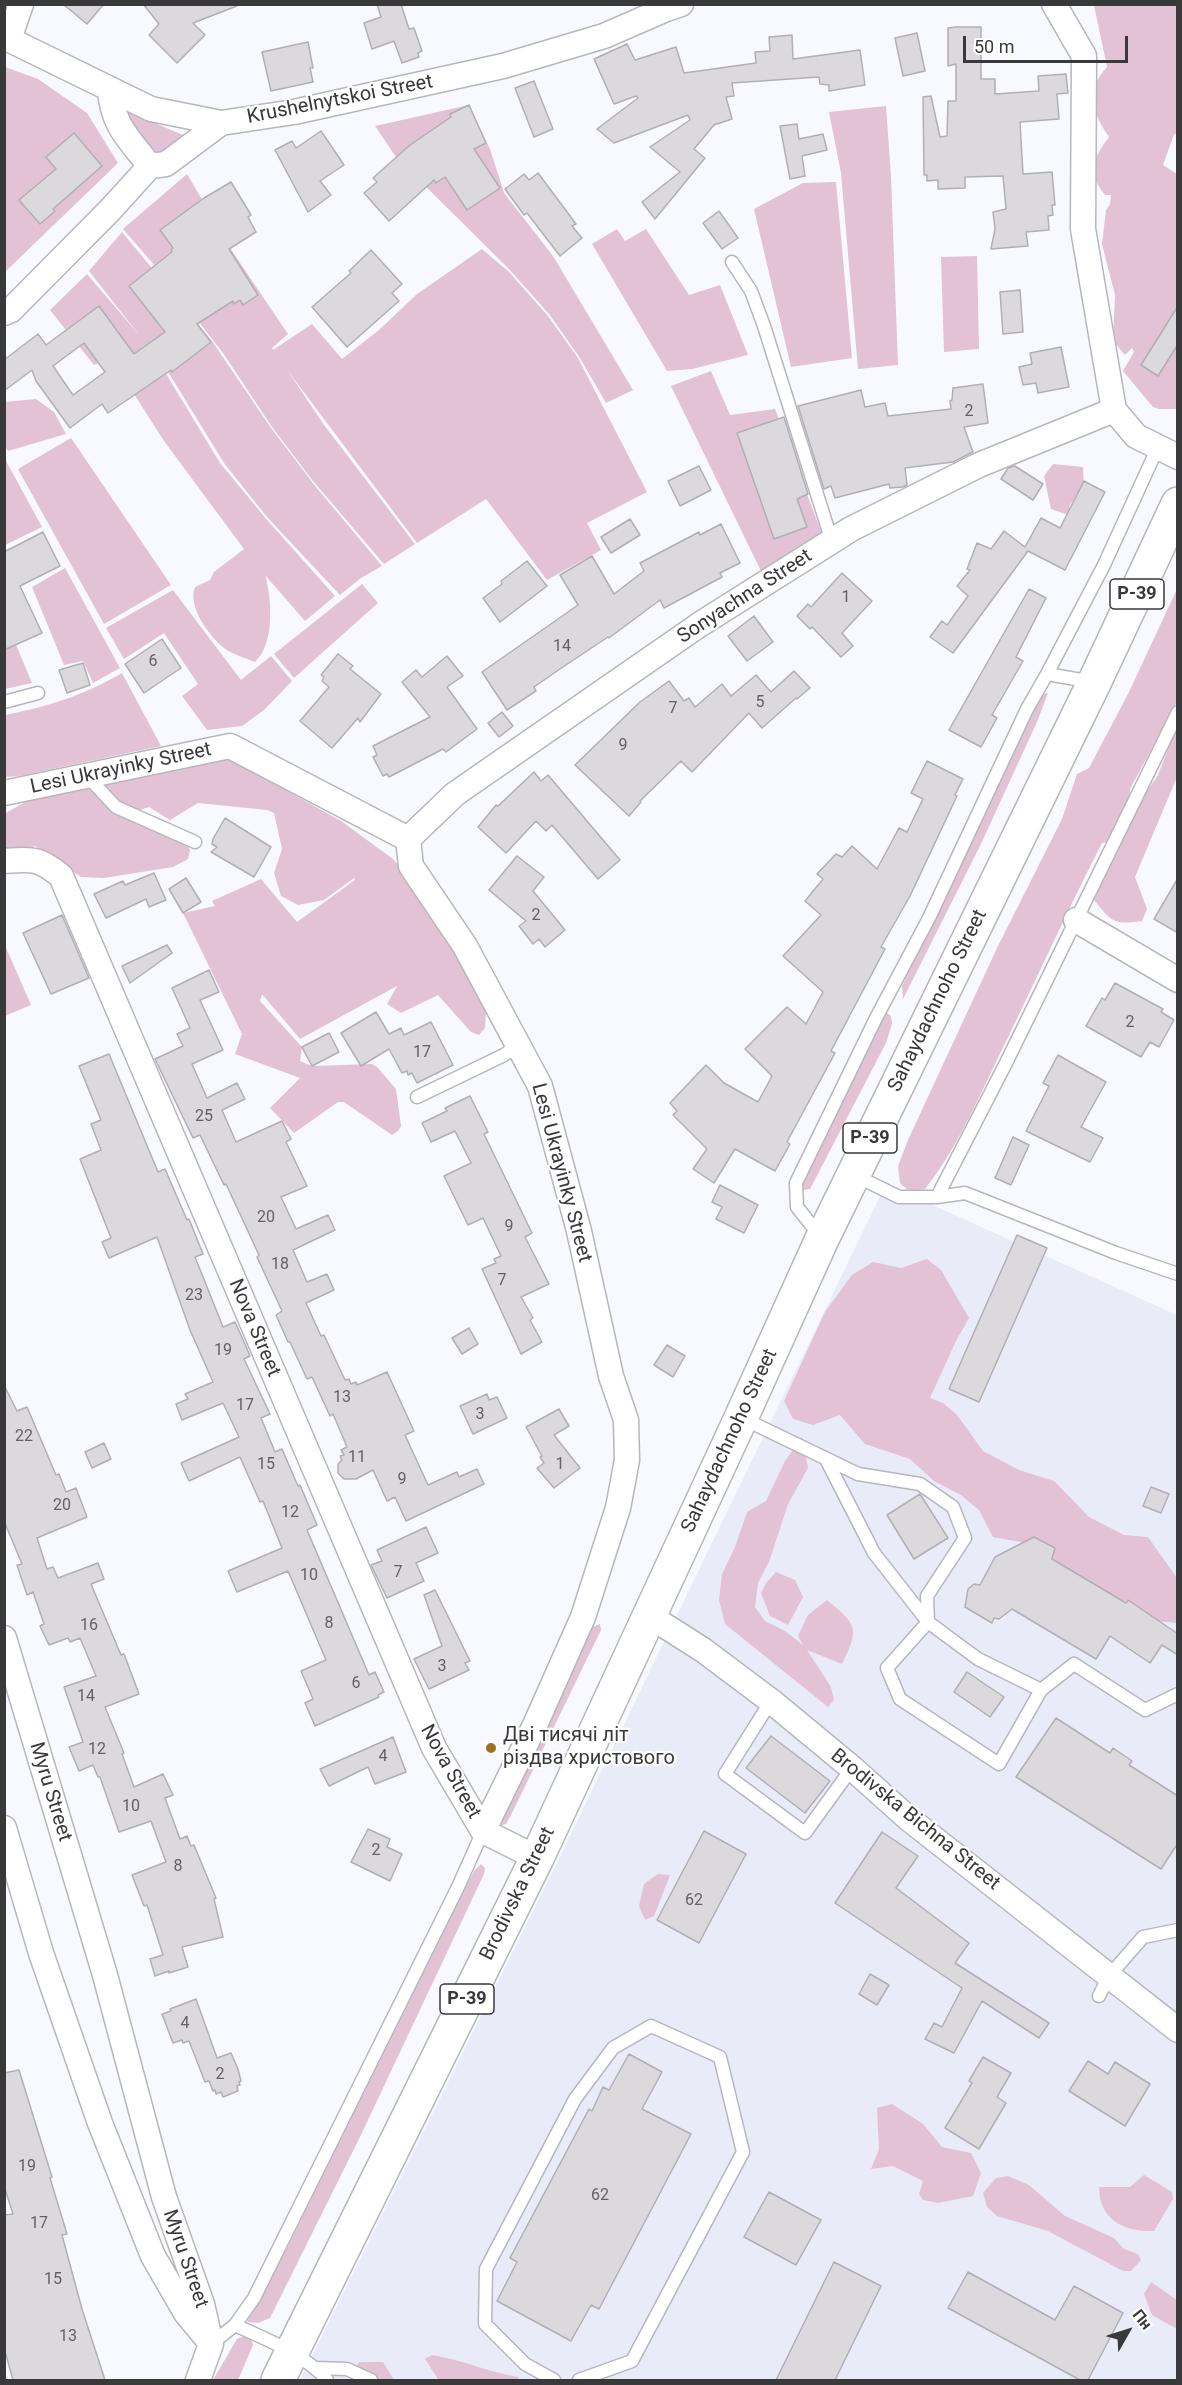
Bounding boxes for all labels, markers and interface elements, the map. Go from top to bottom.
scale bar [966,24,1131,62]
text: 50 m [974,36,1014,57]
street label: Krushelnytskoi Street [245,70,435,130]
house number: 2 [965,402,973,422]
street label: Sonyachna Street [673,545,817,649]
road number: Р-39 [1110,579,1164,609]
house number: 1 [842,588,850,608]
house number: 14 [553,637,571,657]
house number: 6 [149,652,157,672]
house number: 5 [756,693,764,713]
house number: 7 [669,699,677,719]
house number: 9 [619,736,627,756]
street label: Lesi Ukrayinky Street [28,738,214,800]
house number: 2 [532,906,540,926]
street label: Sahaydachnoho Street [883,906,993,1096]
house number: 2 [1126,1013,1134,1033]
house number: 17 [413,1043,431,1063]
street label: Lesi Ukrayinky Street [526,1081,596,1265]
house number: 25 [195,1107,213,1127]
road number: Р-39 [843,1123,897,1153]
house number: 20 [257,1208,275,1228]
house number: 9 [505,1217,513,1237]
house number: 18 [271,1255,289,1275]
house number: 7 [498,1271,506,1291]
street label: Nova Street [223,1276,285,1380]
house number: 23 [185,1286,203,1306]
house number: 19 [214,1341,232,1361]
street label: Sahaydachnoho Street [677,1345,783,1537]
house number: 13 [333,1388,351,1408]
house number: 17 [236,1396,254,1416]
house number: 3 [476,1405,484,1425]
house number: 22 [15,1427,33,1447]
house number: 11 [348,1448,366,1468]
house number: 15 [257,1455,275,1475]
house number: 1 [556,1455,564,1475]
house number: 9 [398,1470,406,1490]
house number: 20 [53,1496,71,1516]
house number: 12 [281,1503,299,1523]
house number: 7 [394,1563,402,1583]
house number: 10 [300,1566,318,1586]
house number: 8 [325,1614,333,1634]
house number: 16 [80,1616,98,1636]
house number: 3 [438,1657,446,1677]
house number: 6 [352,1674,360,1694]
house number: 14 [77,1687,95,1707]
street label: Nova Street [414,1721,486,1823]
place label: Дві тисячі літ різдва христового [503,1724,675,1771]
street label: Myru Street [24,1740,76,1844]
house number: 12 [88,1740,106,1760]
marker: Дві тисячі літ різдва христового [484,1741,498,1755]
street label: Brodivska Bichna Street [825,1744,1005,1896]
house number: 4 [379,1747,387,1767]
house number: 10 [122,1797,140,1817]
street label: Brodivska Street [475,1823,561,1965]
house number: 2 [372,1841,380,1861]
house number: 8 [174,1857,182,1877]
house number: 62 [685,1891,703,1911]
road number: Р-39 [440,1984,494,2014]
house number: 4 [181,2014,189,2034]
house number: 2 [216,2065,224,2085]
house number: 19 [18,2157,36,2177]
house number: 62 [591,2186,609,2206]
street label: Myru Street [157,2207,213,2311]
house number: 17 [30,2214,48,2234]
house number: 15 [44,2270,62,2290]
north arrow [1098,2301,1158,2361]
text: Пн [1129,2305,1156,2333]
house number: 13 [59,2327,77,2347]

